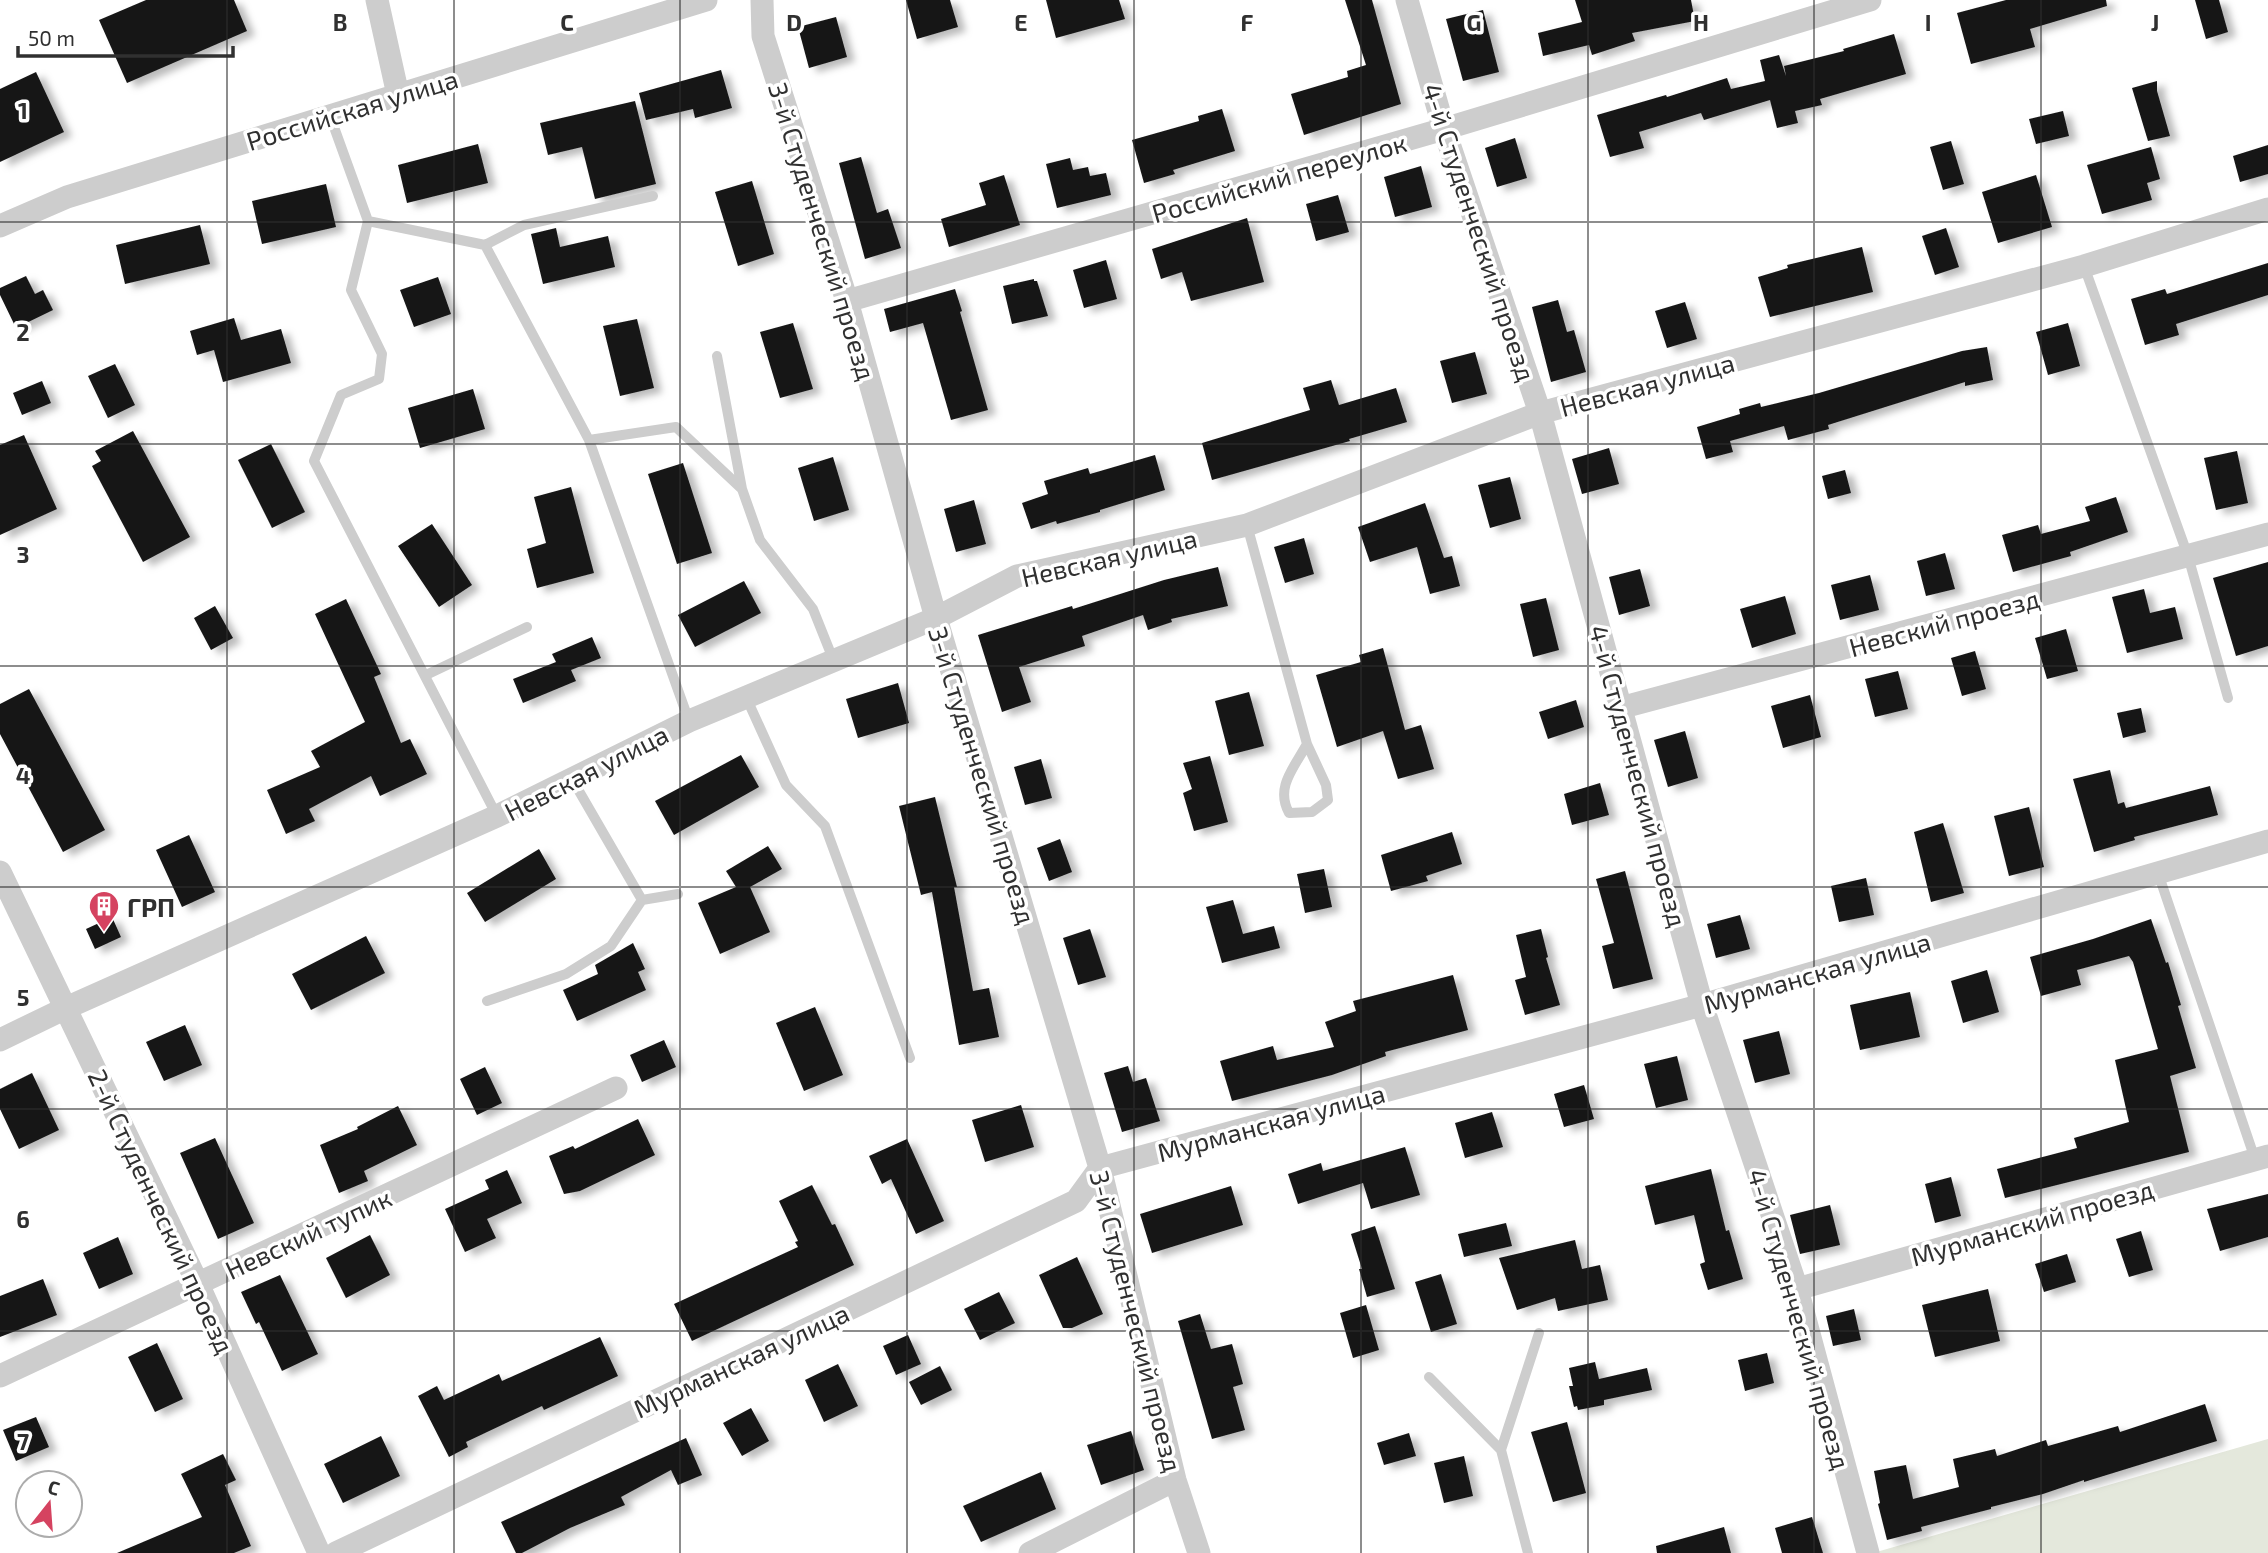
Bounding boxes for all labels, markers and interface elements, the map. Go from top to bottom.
text: B [333,8,347,36]
text: C [560,8,574,36]
text: D [786,8,802,36]
text: E [1014,8,1028,36]
text: F [1241,8,1254,36]
text: G [1467,8,1481,36]
text: H [1693,8,1709,36]
text: I [1925,8,1931,36]
text: J [2151,8,2159,36]
scale bar [18,14,233,58]
text: 50 m [28,25,75,50]
street label: Российская улица [242,62,462,157]
street label: 3-й Студенческий проезд [762,78,883,384]
street label: 4-й Студенческий проезд [1416,79,1543,385]
text: 1 [18,96,28,124]
street label: Российский переулок [1148,126,1410,229]
text: 2 [16,318,30,346]
street label: Невская улица [1556,346,1738,423]
street label: Невская улица [1018,522,1200,593]
text: 3 [16,540,30,568]
street label: Невский проезд [1845,582,2043,662]
street label: 3-й Студенческий проезд [922,622,1043,928]
street label: 4-й Студенческий проезд [1583,622,1694,931]
street label: Невская улица [499,717,673,827]
text: 4 [16,761,30,789]
building icon: ГРП [87,889,121,933]
place label: ГРП [127,891,175,922]
street label: Мурманская улица [1700,925,1934,1020]
text: 5 [17,983,29,1011]
street label: 2-й Студенческий проезд [82,1064,242,1358]
street label: Мурманская улица [1154,1077,1388,1168]
street label: 4-й Студенческий проезд [1741,1165,1858,1473]
street label: 3-й Студенческий проезд [1084,1167,1190,1475]
street label: Мурманский проезд [1907,1173,2157,1272]
street label: Невский тупик [220,1181,396,1286]
text: 6 [16,1205,30,1233]
street label: Мурманская улица [628,1296,854,1424]
text: 7 [17,1427,29,1455]
north arrow [14,1469,84,1539]
text: С [45,1475,63,1500]

